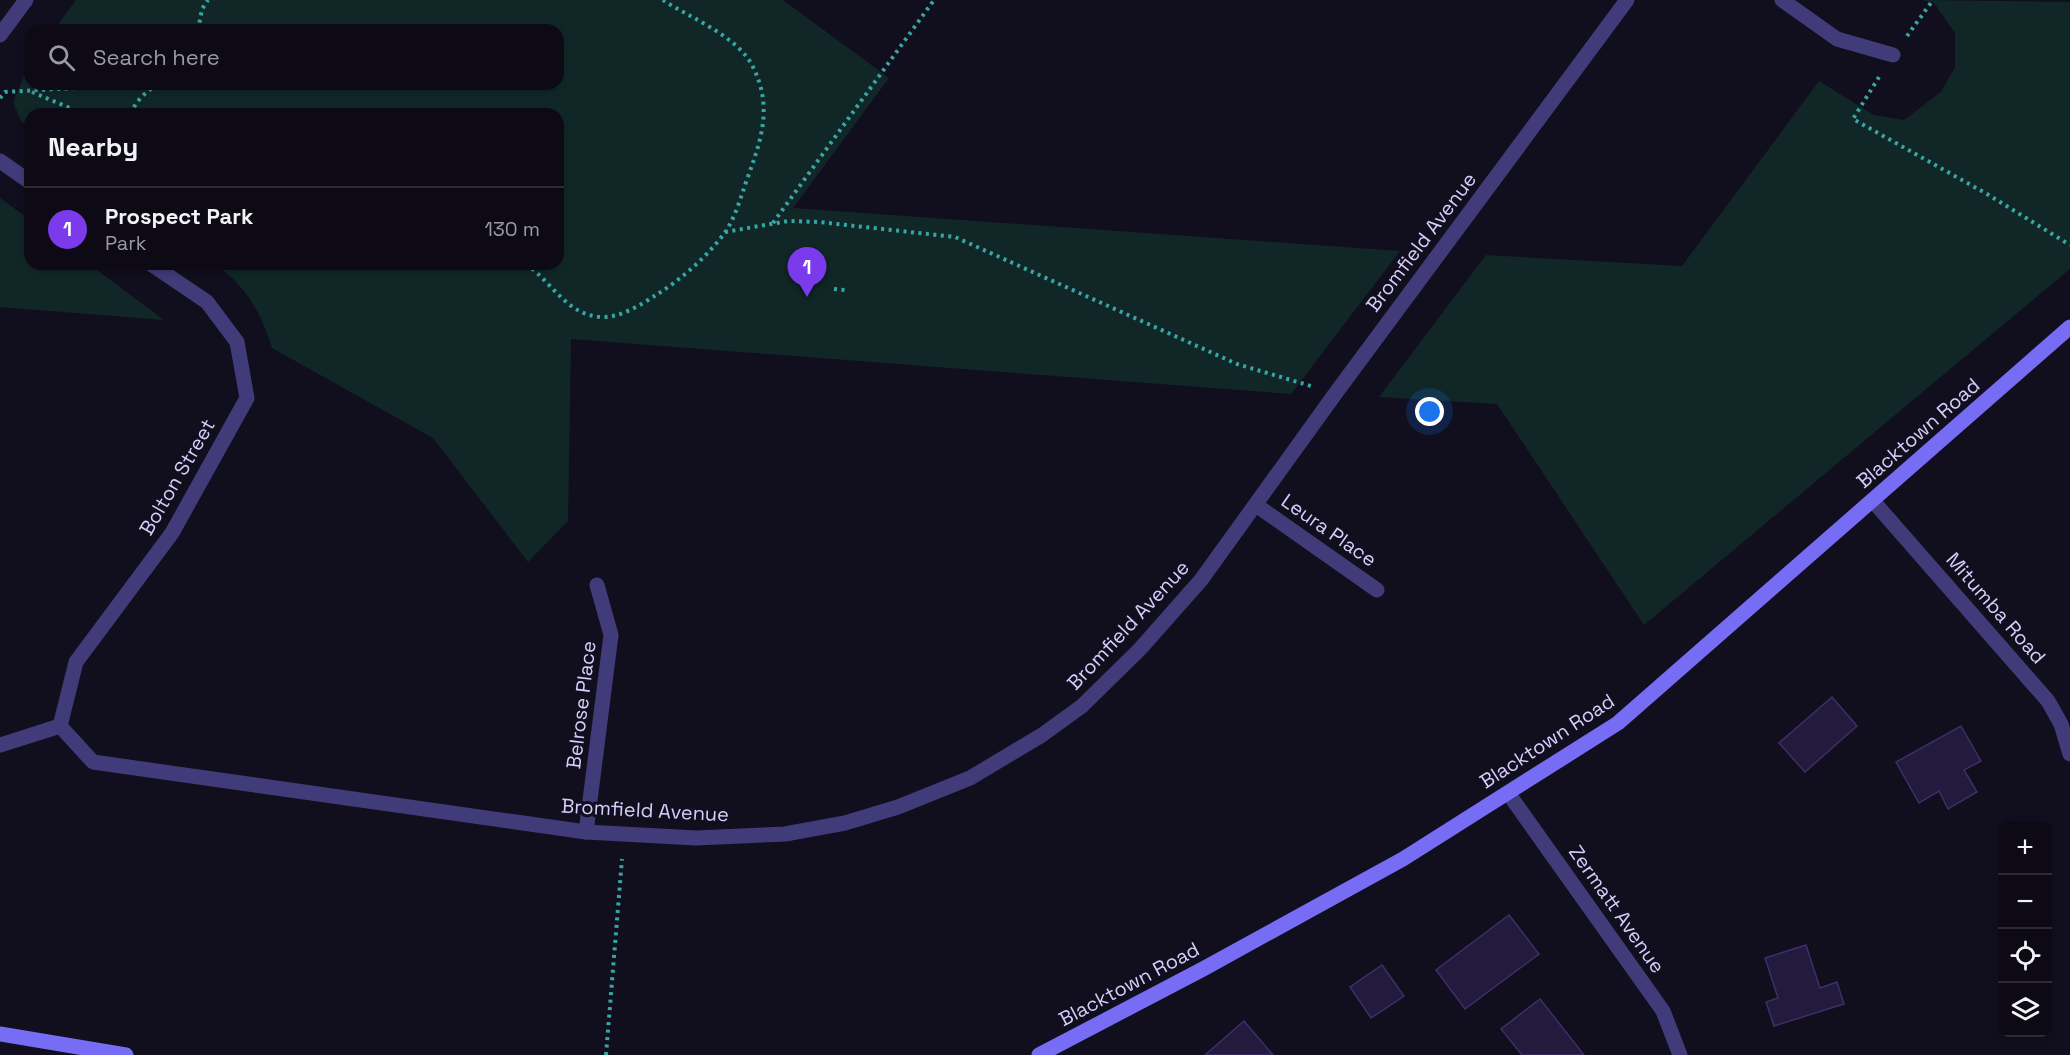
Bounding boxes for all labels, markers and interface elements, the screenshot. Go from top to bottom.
search box [24,24,564,90]
icon: search [45,41,78,74]
text: Search here [93,43,220,71]
text: Nearby [48,130,138,164]
street label: Bromfield Avenue [1360,167,1482,317]
text: Prospect Park [105,202,253,230]
text: 1 [63,216,72,242]
text: 130 m [484,216,540,242]
text: Park [105,230,147,256]
pin: 1 [788,248,826,297]
street label: Blacktown Road [1851,372,1985,494]
your location [1415,397,1444,426]
street label: Bolton Street [133,414,221,540]
street label: Leura Place [1276,488,1382,572]
street label: Mitumba Road [1940,547,2052,669]
street label: Bromfield Avenue [1061,555,1195,695]
street label: Belrose Place [560,639,602,771]
street label: Blacktown Road [1475,688,1619,794]
street label: Bromfield Avenue [560,793,730,827]
map controls [1998,821,2052,1037]
button: + [1998,821,2052,875]
street label: Zermatt Avenue [1563,840,1671,978]
button: − [1998,875,2052,929]
button: locate [1998,929,2052,983]
street label: Blacktown Road [1054,936,1204,1032]
button: layers [1998,983,2052,1037]

